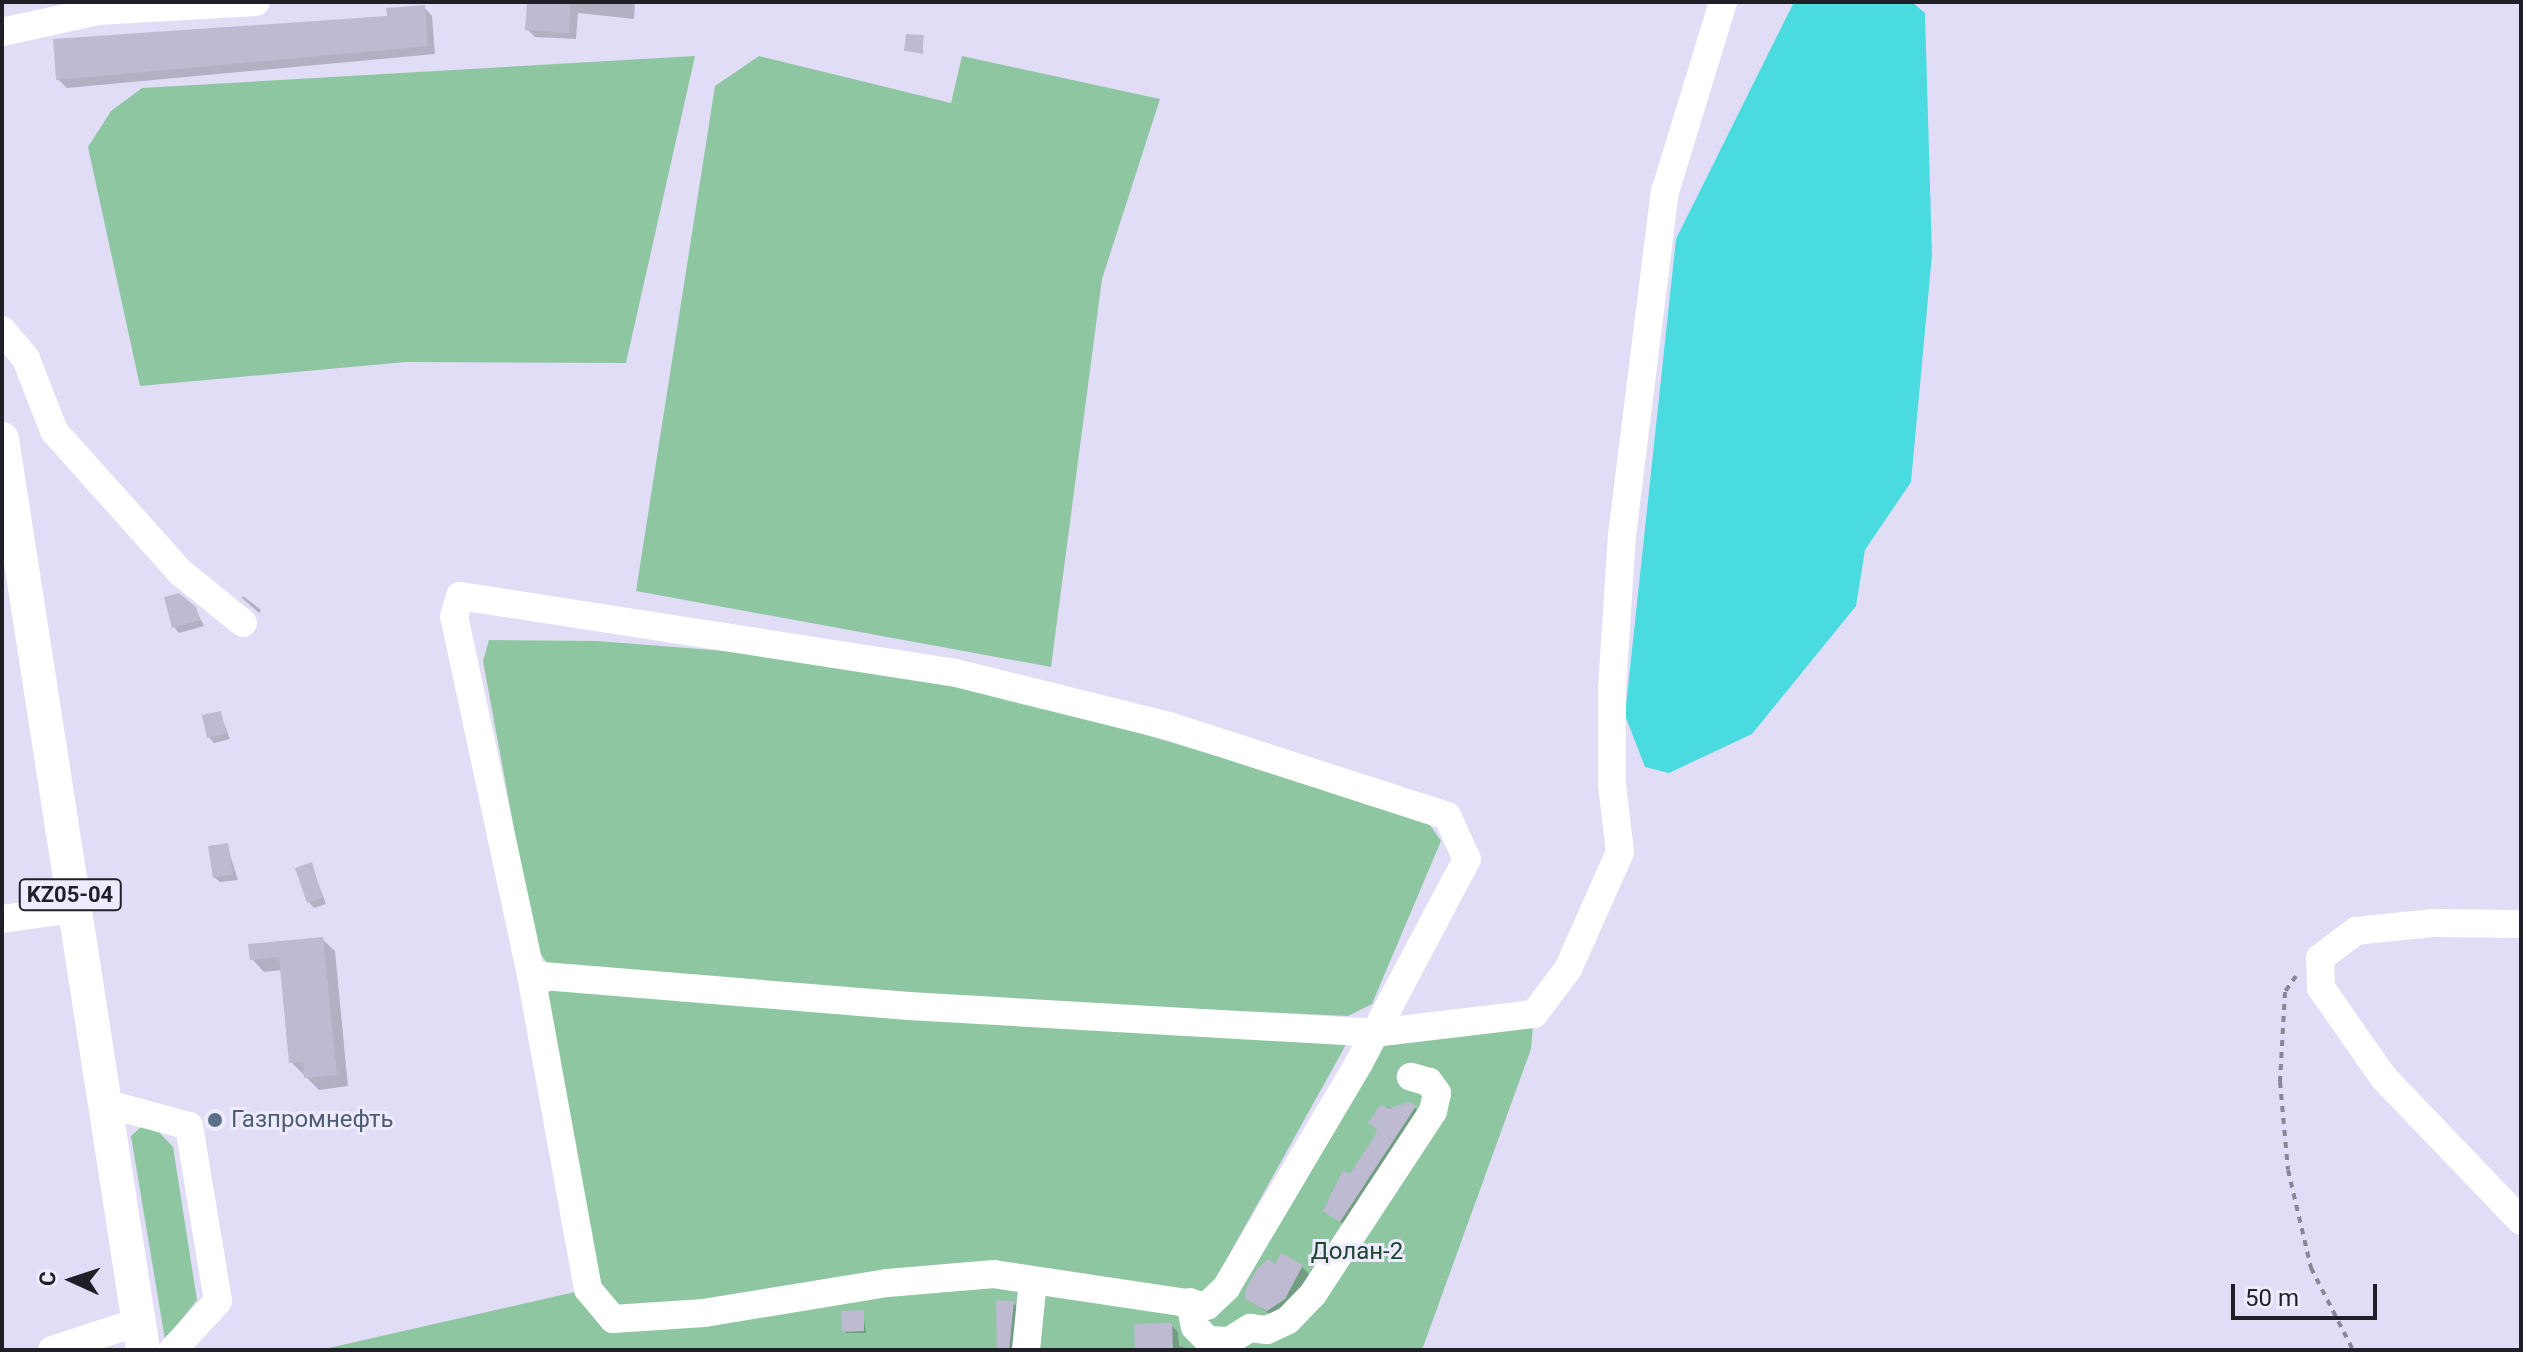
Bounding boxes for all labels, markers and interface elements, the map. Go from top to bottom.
road number: KZ05-04 [18,877,122,913]
place label: Газпромнефть [231,1106,394,1134]
marker: Газпромнефть [206,1111,224,1129]
park label: Долан-2 [1311,1238,1403,1266]
north arrow [32,1240,112,1320]
scale bar [2235,1268,2381,1318]
text: С [35,1271,60,1287]
text: 50 m [2245,1284,2299,1312]

